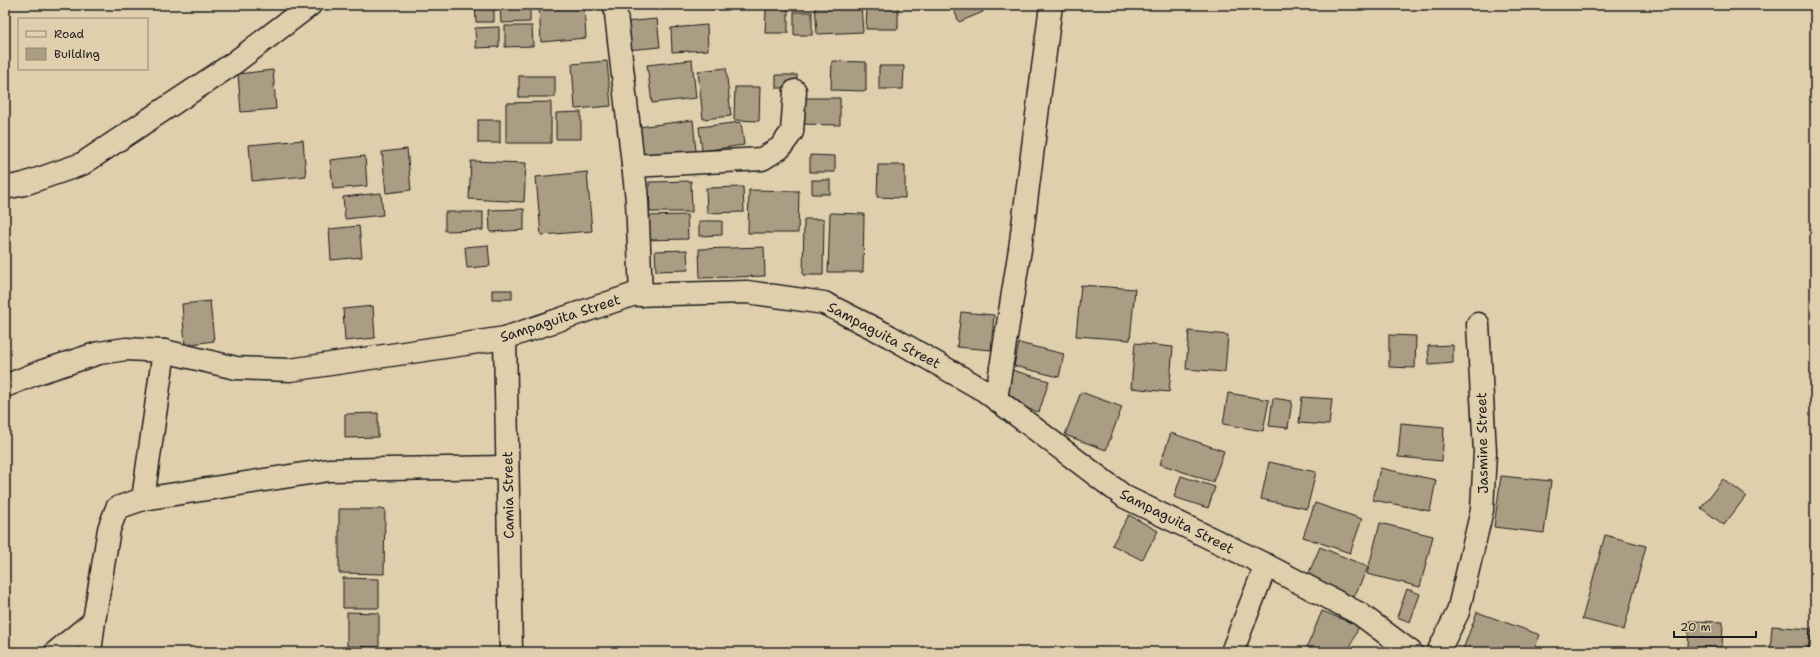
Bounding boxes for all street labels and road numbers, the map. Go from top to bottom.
street label: Sampaguita Street [498,290,622,346]
street label: Sampaguita Street [824,298,944,372]
street label: Jasmine Street [1472,392,1492,494]
street label: Camia Street [498,451,518,539]
street label: Sampaguita Street [1117,484,1237,558]

